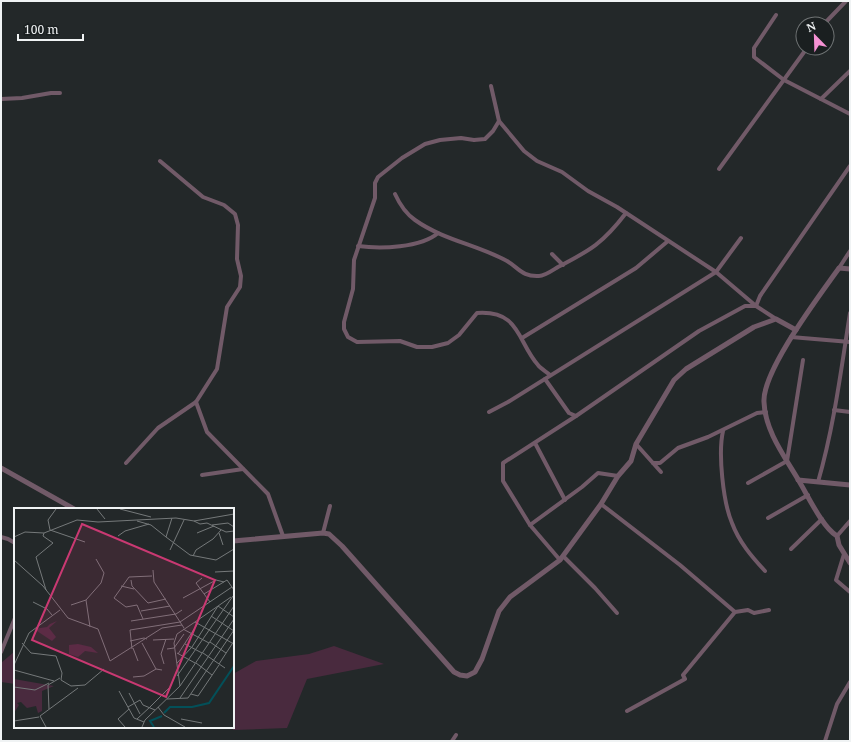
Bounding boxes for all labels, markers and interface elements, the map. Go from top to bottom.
scale bar [18,16,83,42]
north arrow [795,16,835,56]
text: N [804,18,818,35]
text: 100 m [24,21,59,38]
inset map [14,508,234,728]

